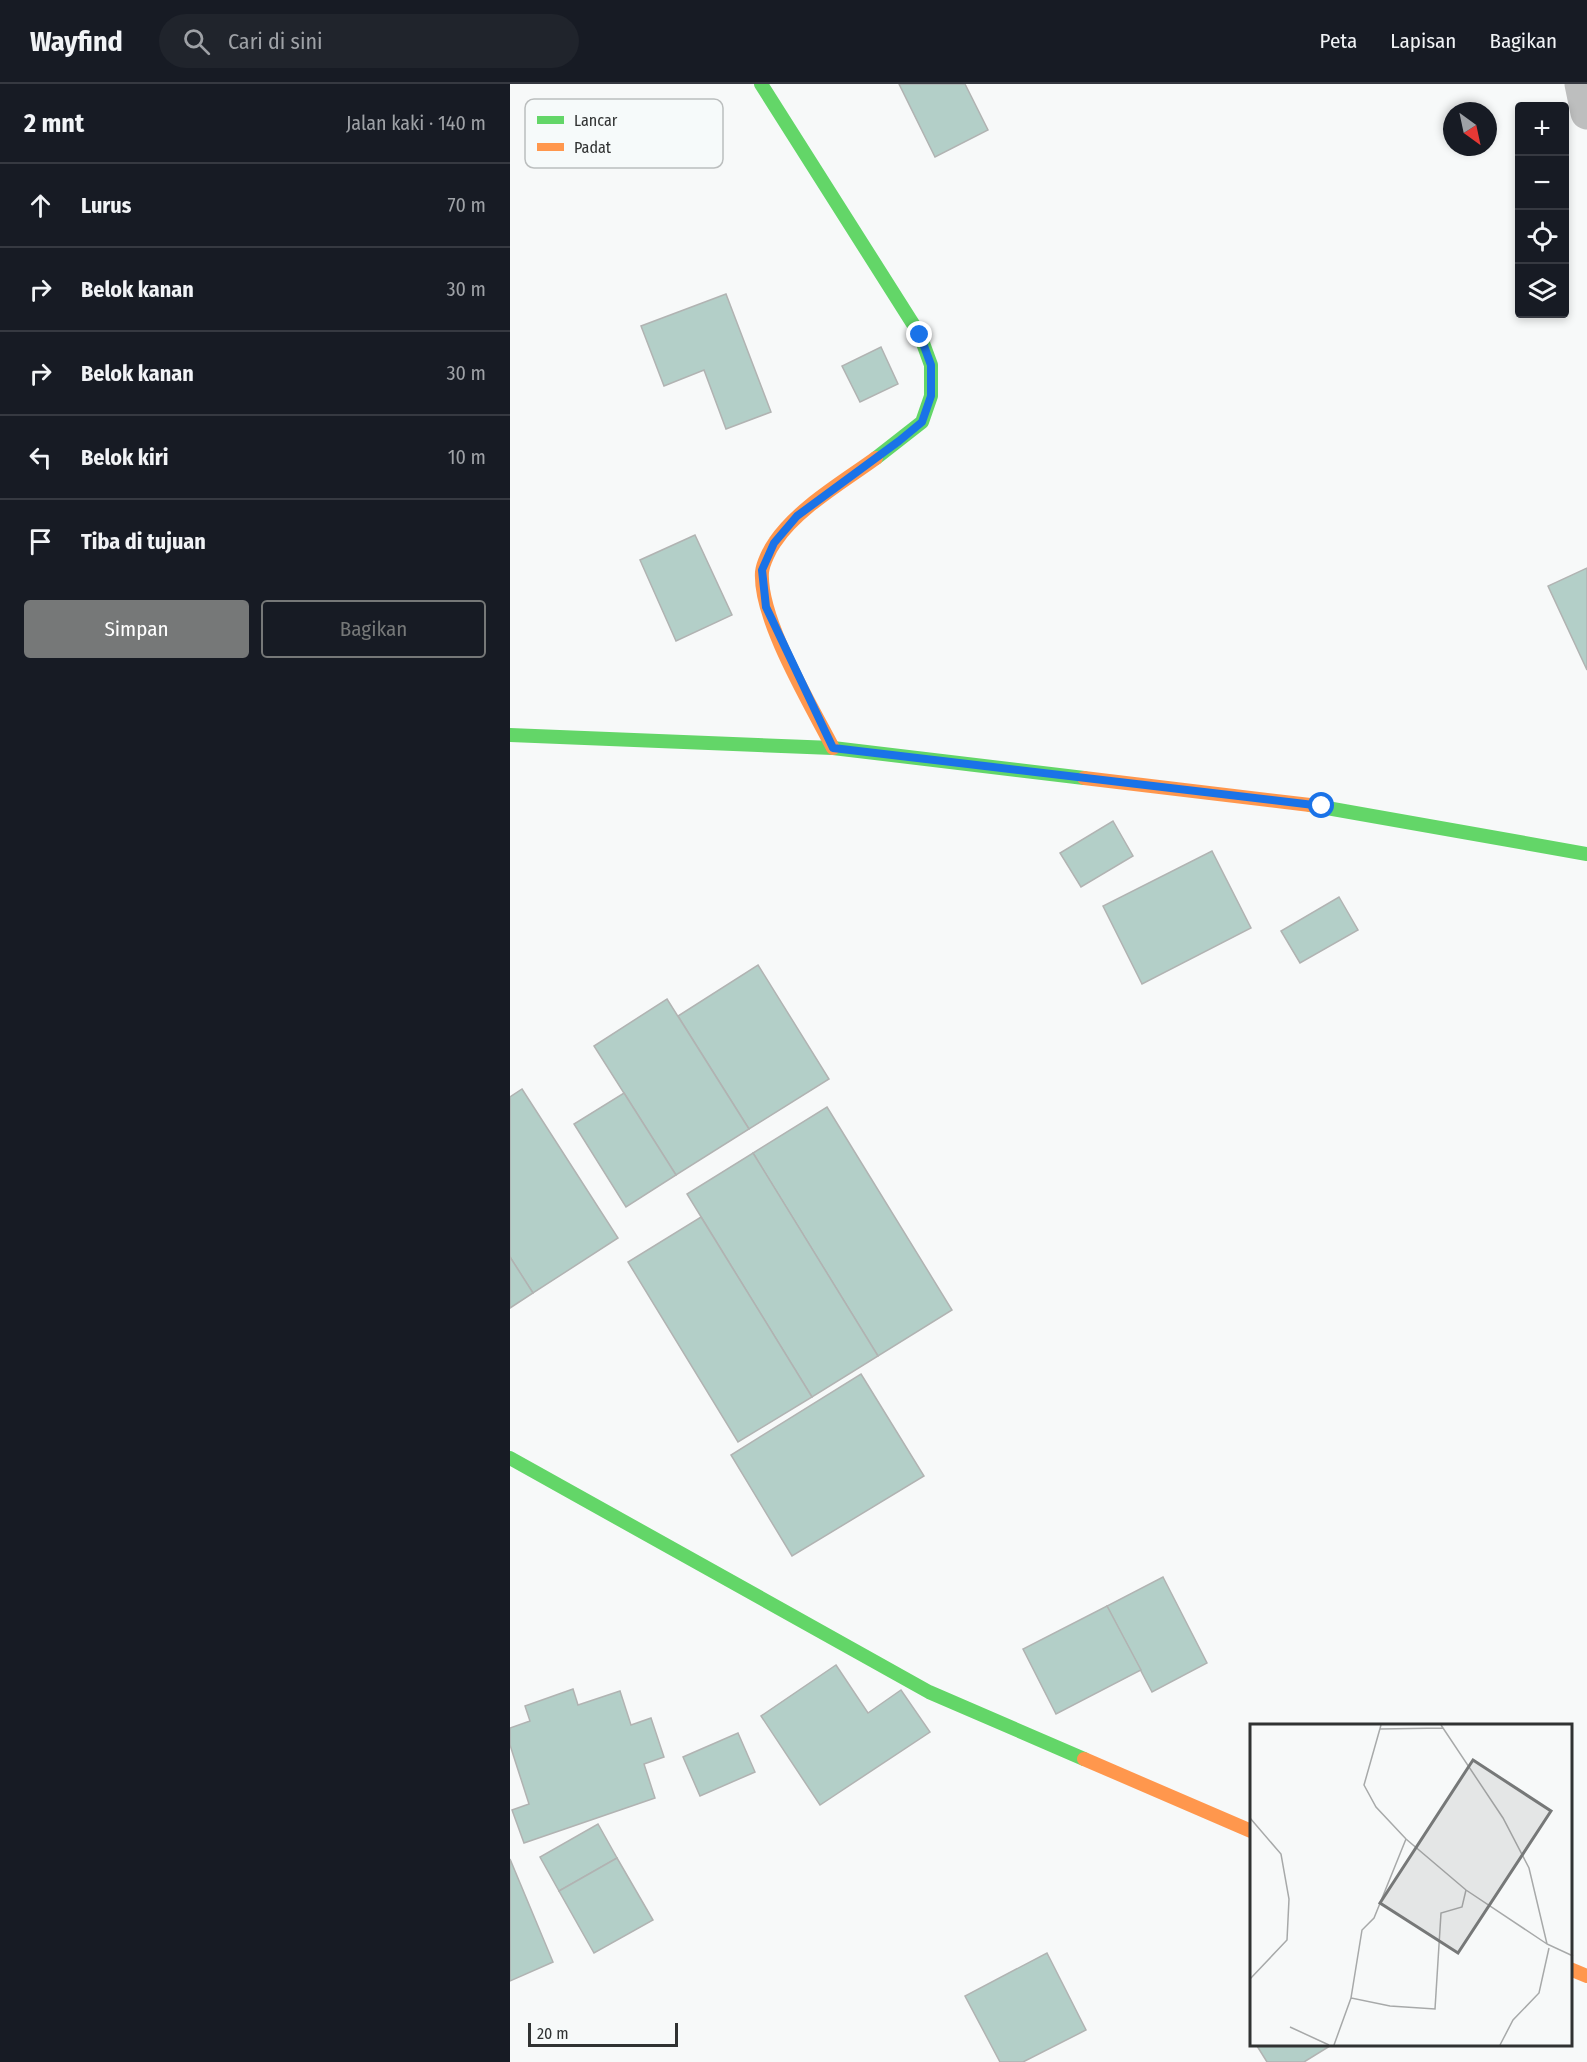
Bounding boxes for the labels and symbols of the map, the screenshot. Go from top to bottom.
legend [525,99,723,168]
north arrow [1443,102,1497,156]
text: Lancar [574,111,618,130]
text: Padat [574,138,612,157]
route end [906,321,932,347]
route start [1308,792,1334,818]
inset map [1250,1724,1572,2047]
scale bar [528,2020,678,2048]

